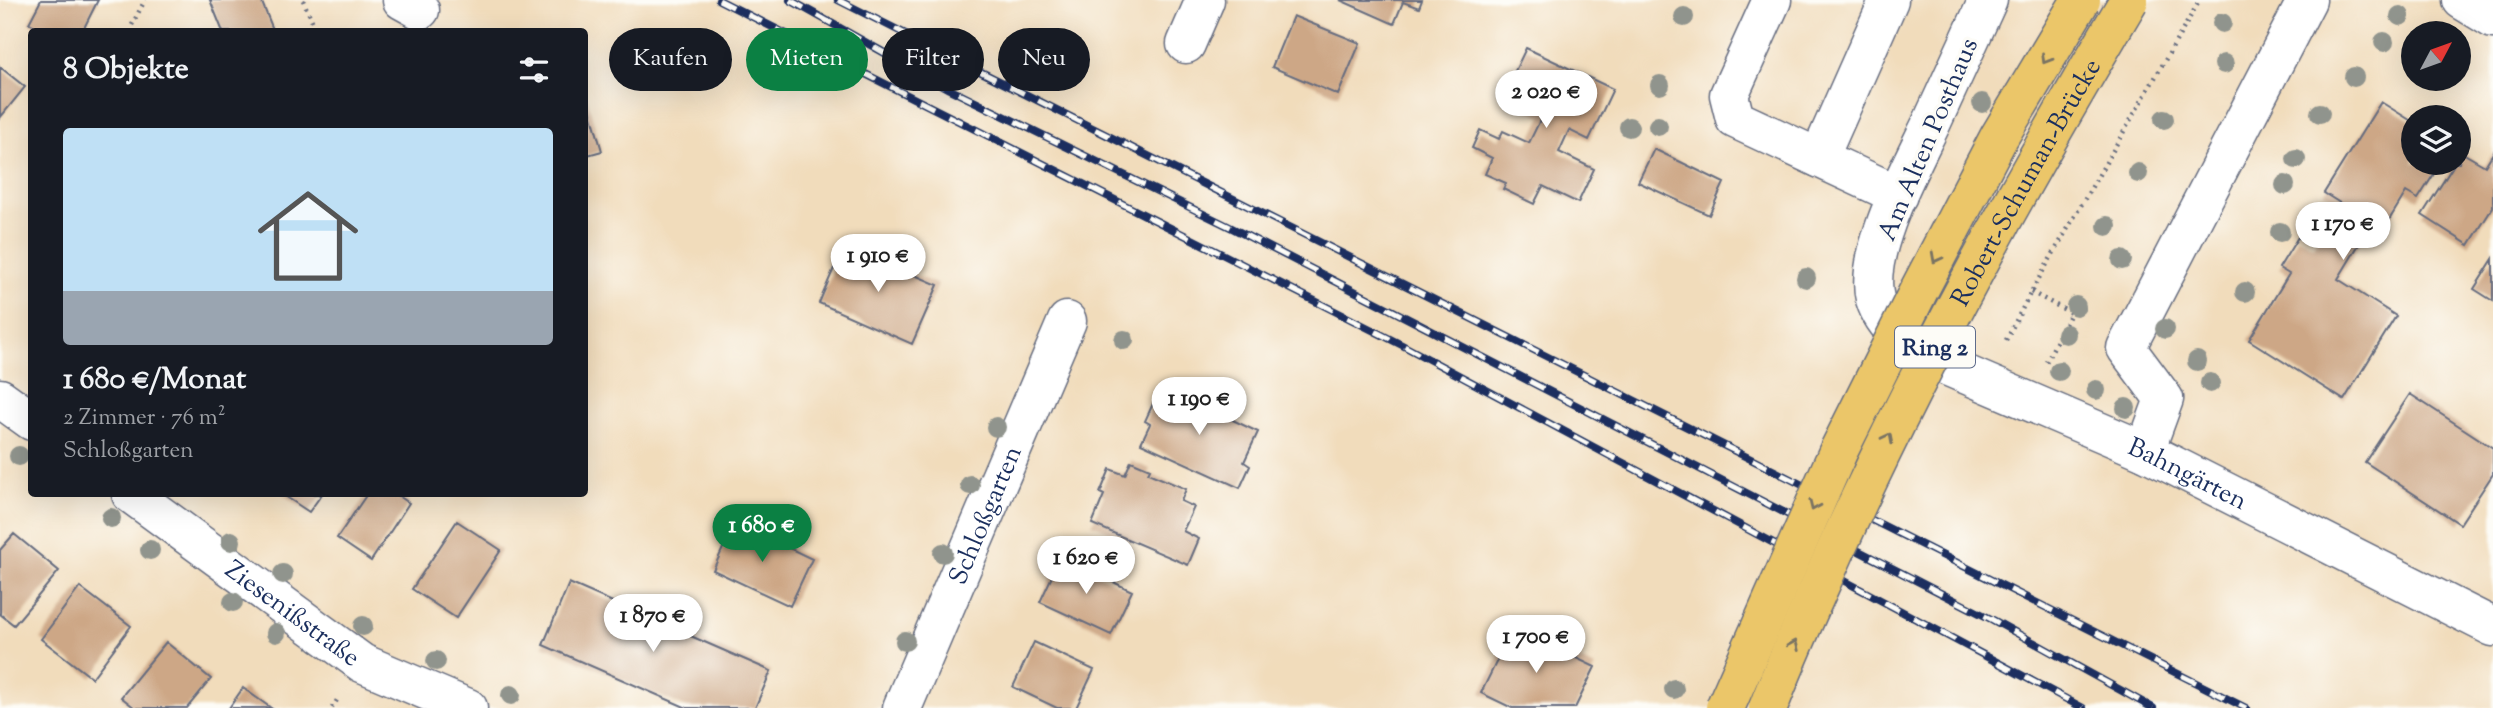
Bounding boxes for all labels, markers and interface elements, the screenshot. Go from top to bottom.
north arrow [2401,21,2471,91]
map controls [2401,21,2471,175]
chip: Kaufen [609,28,732,91]
chip: Mieten [746,28,868,91]
chip: Filter [882,28,984,91]
chip: Neu [998,28,1090,91]
street label: Am Alten Posthaus [1870,33,1989,247]
text: 8 Objekte [63,49,189,92]
icon: filters [515,51,553,89]
one-way arrow [2041,51,2054,64]
street label: Robert-Schuman-Brücke [1943,52,2112,314]
pin: 2 020 € [1481,71,1611,130]
text: 2 020 € [1511,76,1581,109]
button: layers [2401,105,2471,175]
icon: home [245,173,371,299]
pin: 1 170 € [2278,202,2408,262]
text: 1 170 € [2312,208,2374,241]
pin: 1 910 € [813,234,943,294]
text: 1 910 € [847,240,909,273]
one-way arrow [1931,250,1944,263]
road number: Ring 2 [1895,326,1975,368]
text: 1 680 €/Monat [63,359,246,402]
pin: 1 190 € [1134,378,1264,437]
text: 1 190 € [1168,383,1230,416]
text: 2 Zimmer · 76 m² [63,402,226,435]
street label: Bahngärten [2122,430,2253,521]
one-way arrow [1880,433,1894,445]
text: Schloßgarten [63,435,194,468]
street label: Schloßgarten [941,441,1033,591]
one-way arrow [1808,498,1822,511]
pin: 1 680 € [697,504,827,564]
text: 1 680 € [729,510,795,543]
pin: 1 620 € [1021,536,1151,596]
text: 1 620 € [1053,542,1119,575]
street label: Ziesenißstraße [216,553,367,677]
pin: 1 870 € [588,594,718,654]
text: 1 870 € [620,600,686,633]
pin: 1 700 € [1471,616,1601,675]
text: 1 700 € [1502,621,1570,654]
one-way arrow [1786,640,1800,652]

